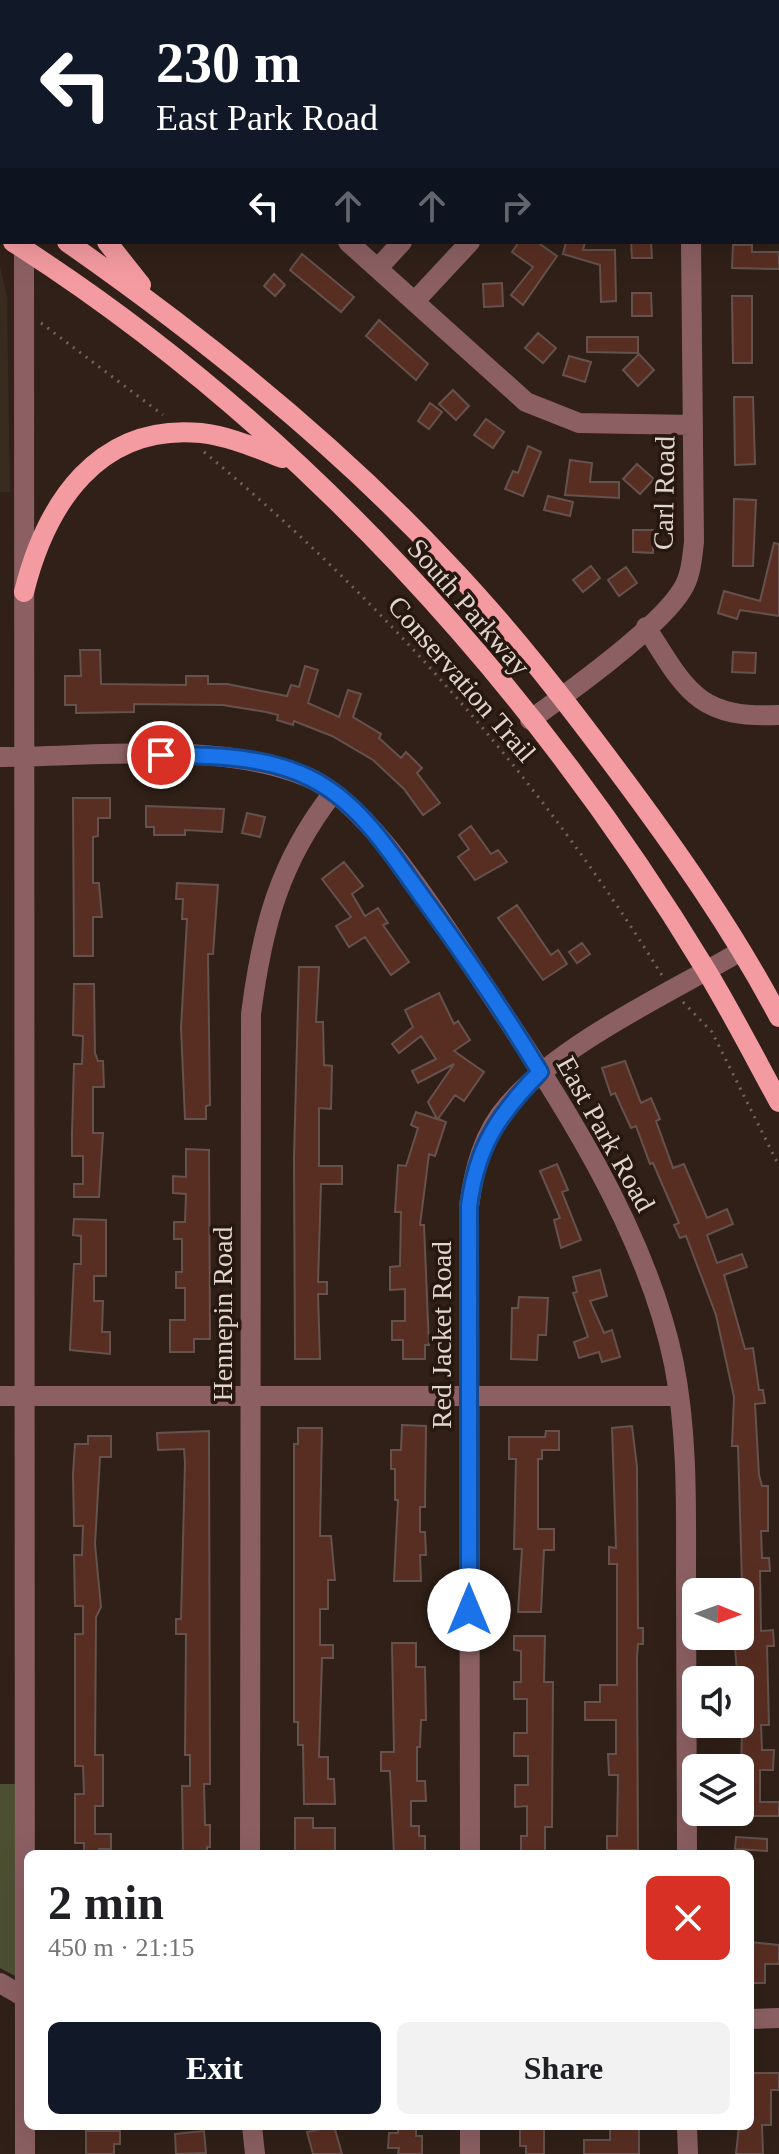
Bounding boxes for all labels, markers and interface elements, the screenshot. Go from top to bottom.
icon: left [24,32,128,136]
text: 230 m [156,32,301,94]
text: East Park Road [156,98,378,138]
icon: left [242,184,286,228]
icon: ahead [326,184,370,228]
icon: ahead [410,184,454,228]
icon: right [494,184,538,228]
street label: Carl Road [648,436,680,550]
street label: South Parkway [401,533,537,681]
street label: Conservation Trail [382,590,542,768]
pin [127,721,195,789]
icon: arrive [139,733,183,777]
street label: East Park Road [551,1051,661,1217]
street label: Hennepin Road [207,1227,238,1401]
street label: Red Jacket Road [426,1241,457,1429]
position arrow [427,1568,511,1652]
north arrow [682,1578,754,1650]
map controls [682,1578,754,1826]
button: sound [682,1666,754,1738]
button: layers [682,1754,754,1826]
text: 2 min [48,1876,164,1929]
button: close [646,1876,730,1960]
text: 450 m · 21:15 [48,1933,195,1962]
button: Exit [48,2022,381,2114]
button: Share [397,2022,730,2114]

